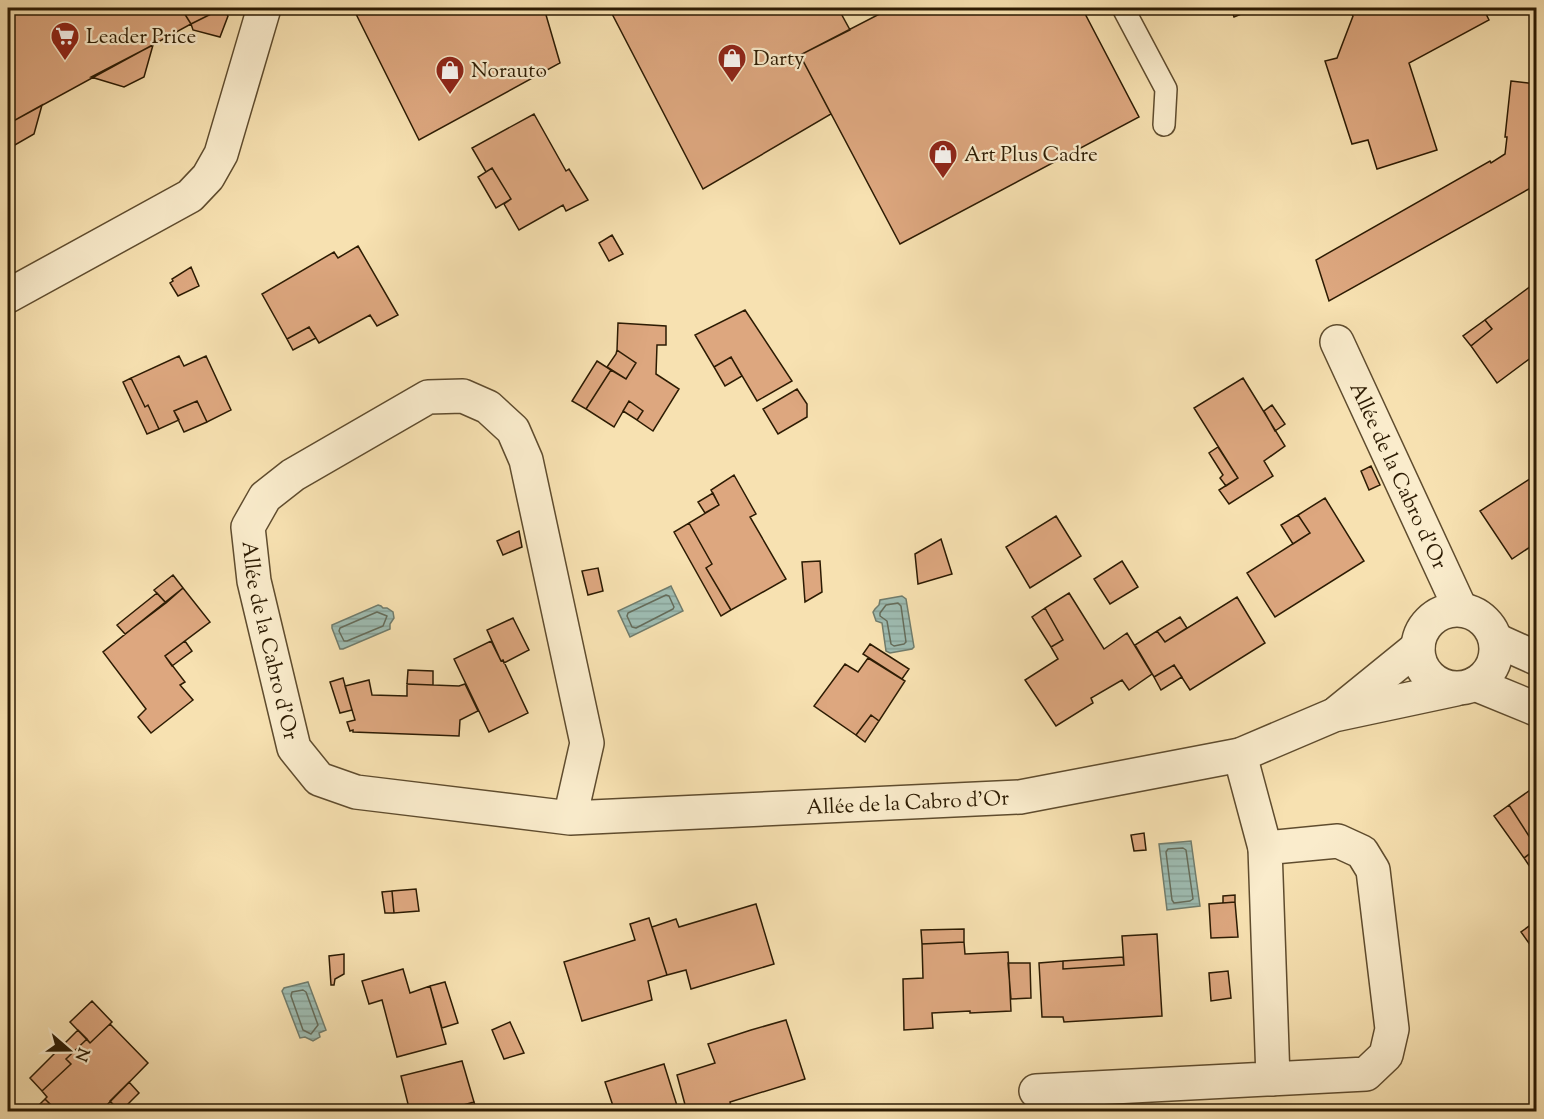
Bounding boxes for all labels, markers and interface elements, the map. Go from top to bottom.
supermarket icon: Leader Price [49,20,81,62]
place label: Leader Price [86,23,196,53]
shop icon: Darty [716,42,748,84]
place label: Darty [753,45,805,75]
shop icon: Norauto [434,54,466,96]
place label: Norauto [471,57,547,87]
shop icon: Art Plus Cadre [927,138,959,180]
place label: Art Plus Cadre [964,141,1098,171]
street label: Allée de la Cabro d'Or [1341,378,1453,575]
street label: Allée de la Cabro d'Or [233,540,305,743]
street label: Allée de la Cabro d'Or [806,785,1010,824]
north arrow [39,1020,99,1080]
text: N [68,1044,94,1064]

